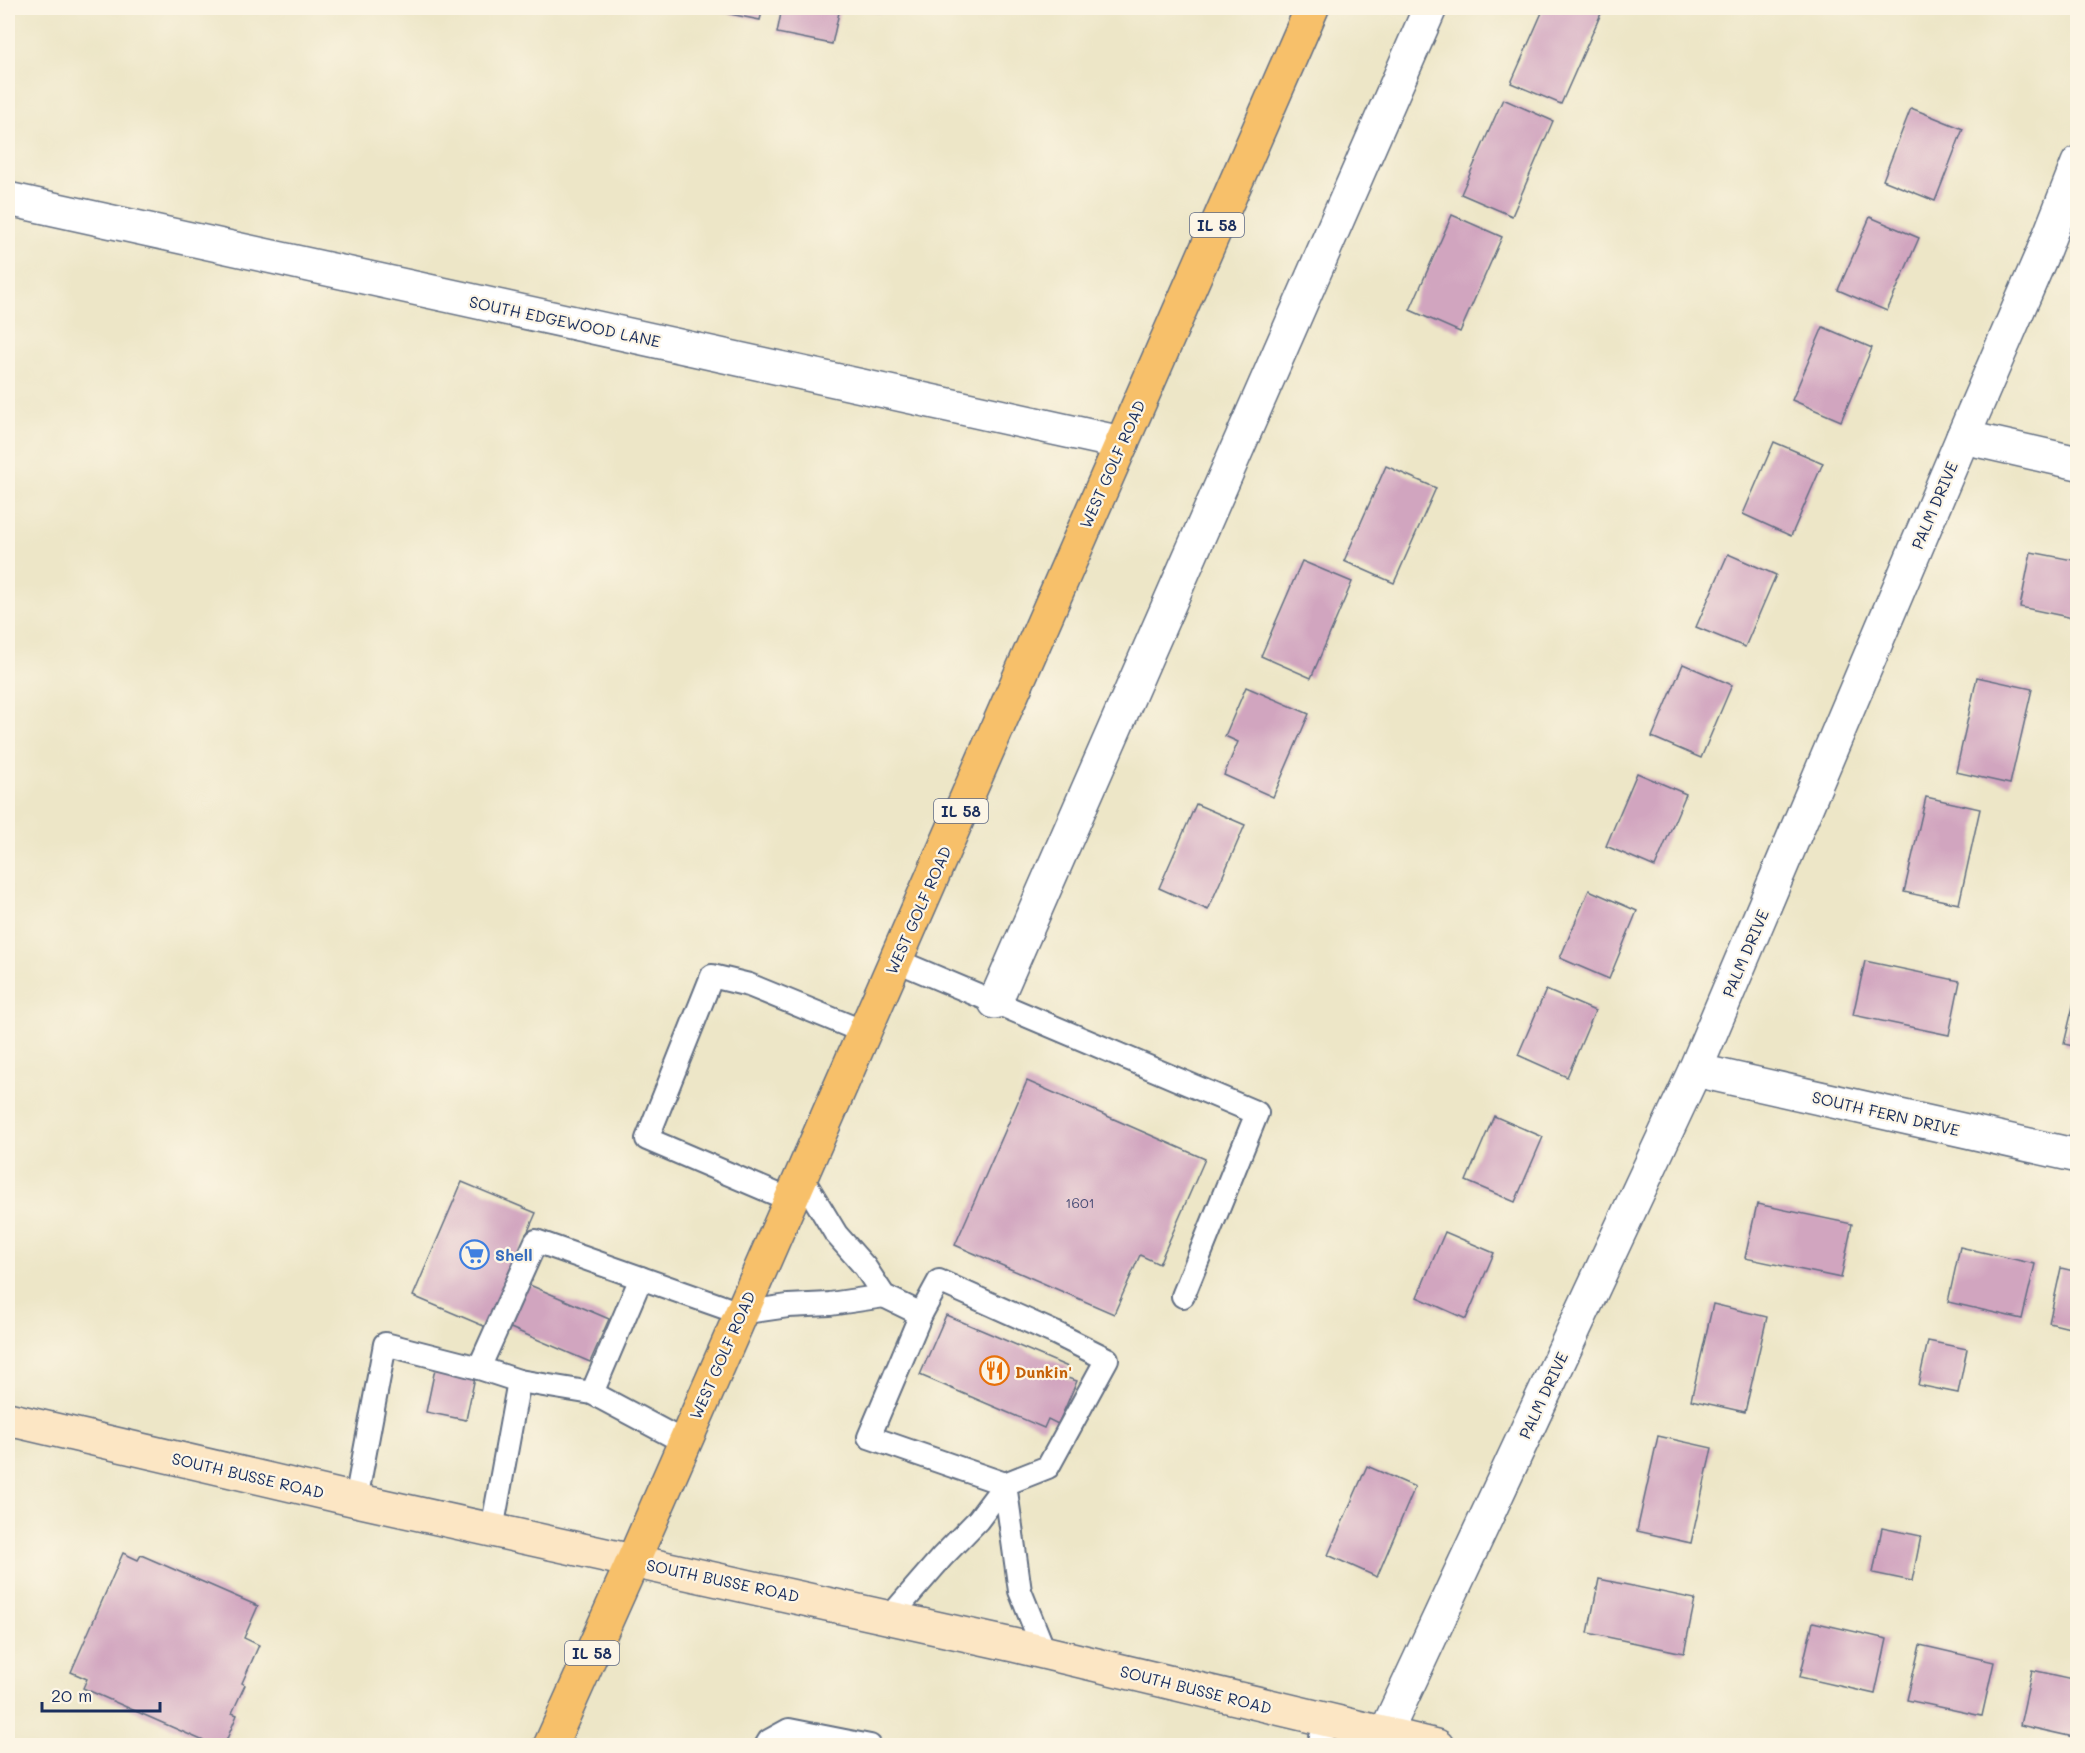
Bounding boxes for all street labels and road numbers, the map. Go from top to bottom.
road number: IL 58 [1190,213,1244,237]
street label: SOUTH EDGEWOOD LANE [467,290,663,352]
street label: WEST GOLF ROAD [1074,397,1150,531]
street label: PALM DRIVE [1906,458,1962,552]
road number: IL 58 [934,799,988,823]
street label: WEST GOLF ROAD [880,843,956,977]
street label: PALM DRIVE [1717,906,1773,1000]
street label: SOUTH FERN DRIVE [1810,1086,1962,1140]
street label: WEST GOLF ROAD [684,1288,760,1422]
street label: PALM DRIVE [1514,1348,1572,1442]
street label: SOUTH BUSSE ROAD [170,1447,326,1503]
street label: SOUTH BUSSE ROAD [645,1554,801,1606]
road number: IL 58 [565,1641,619,1665]
street label: SOUTH BUSSE ROAD [1118,1660,1274,1718]

